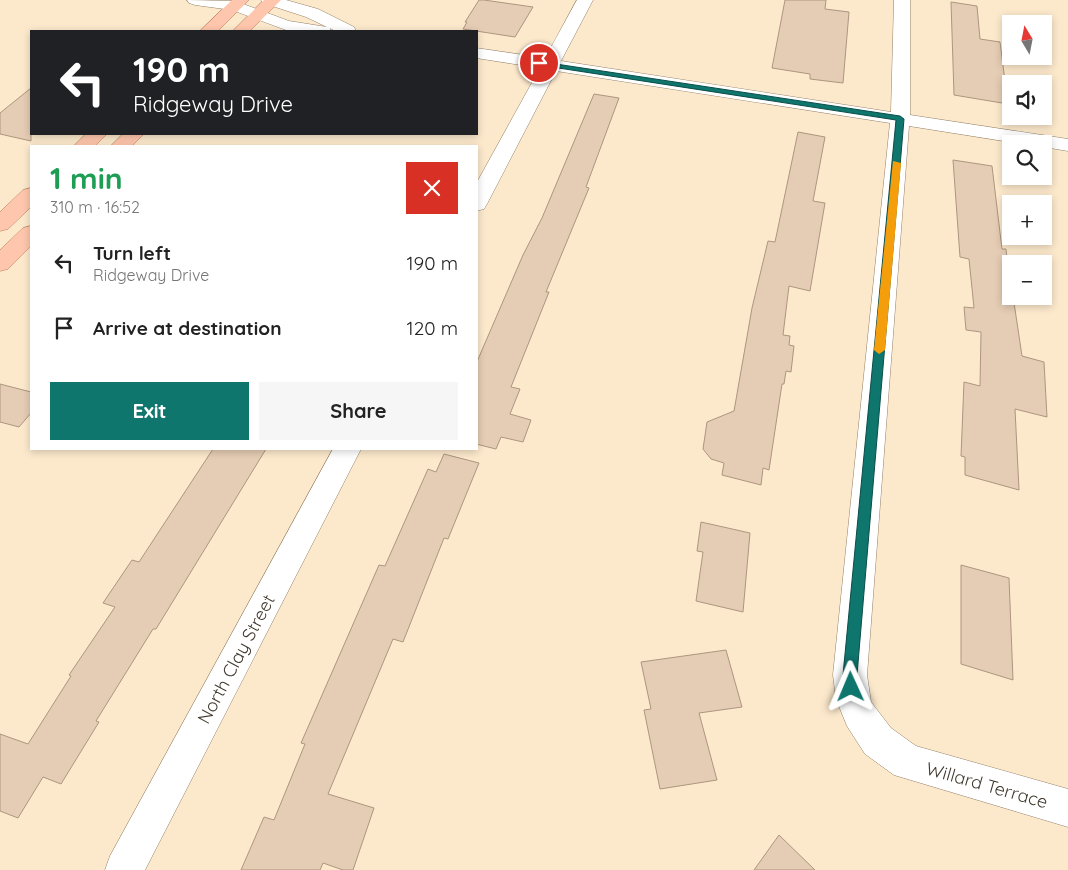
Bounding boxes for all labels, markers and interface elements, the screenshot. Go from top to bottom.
north arrow [1002,15,1052,65]
map controls [1002,15,1052,305]
pin [518,42,560,84]
text: 190 m [133,47,230,91]
icon: arrive [525,49,553,77]
icon: left [50,50,115,115]
button: sound [1002,75,1052,125]
text: Ridgeway Drive [133,90,293,118]
button: search [1002,135,1052,185]
text: 1 min [50,159,123,197]
button: close [406,162,458,214]
button: + [1002,195,1052,245]
text: 310 m · 16:52 [50,197,140,217]
text: Turn left [93,241,171,265]
icon: left [50,249,78,277]
text: 190 m [407,251,458,275]
button: − [1002,255,1052,305]
text: Ridgeway Drive [93,265,209,285]
icon: arrive [50,314,78,342]
text: Arrive at destination [93,316,282,340]
text: 120 m [407,316,458,340]
button: Exit [50,382,249,440]
button: Share [259,382,458,440]
street label: North Clay Street [192,590,280,728]
position arrow [824,660,876,712]
street label: Willard Terrace [923,757,1051,813]

